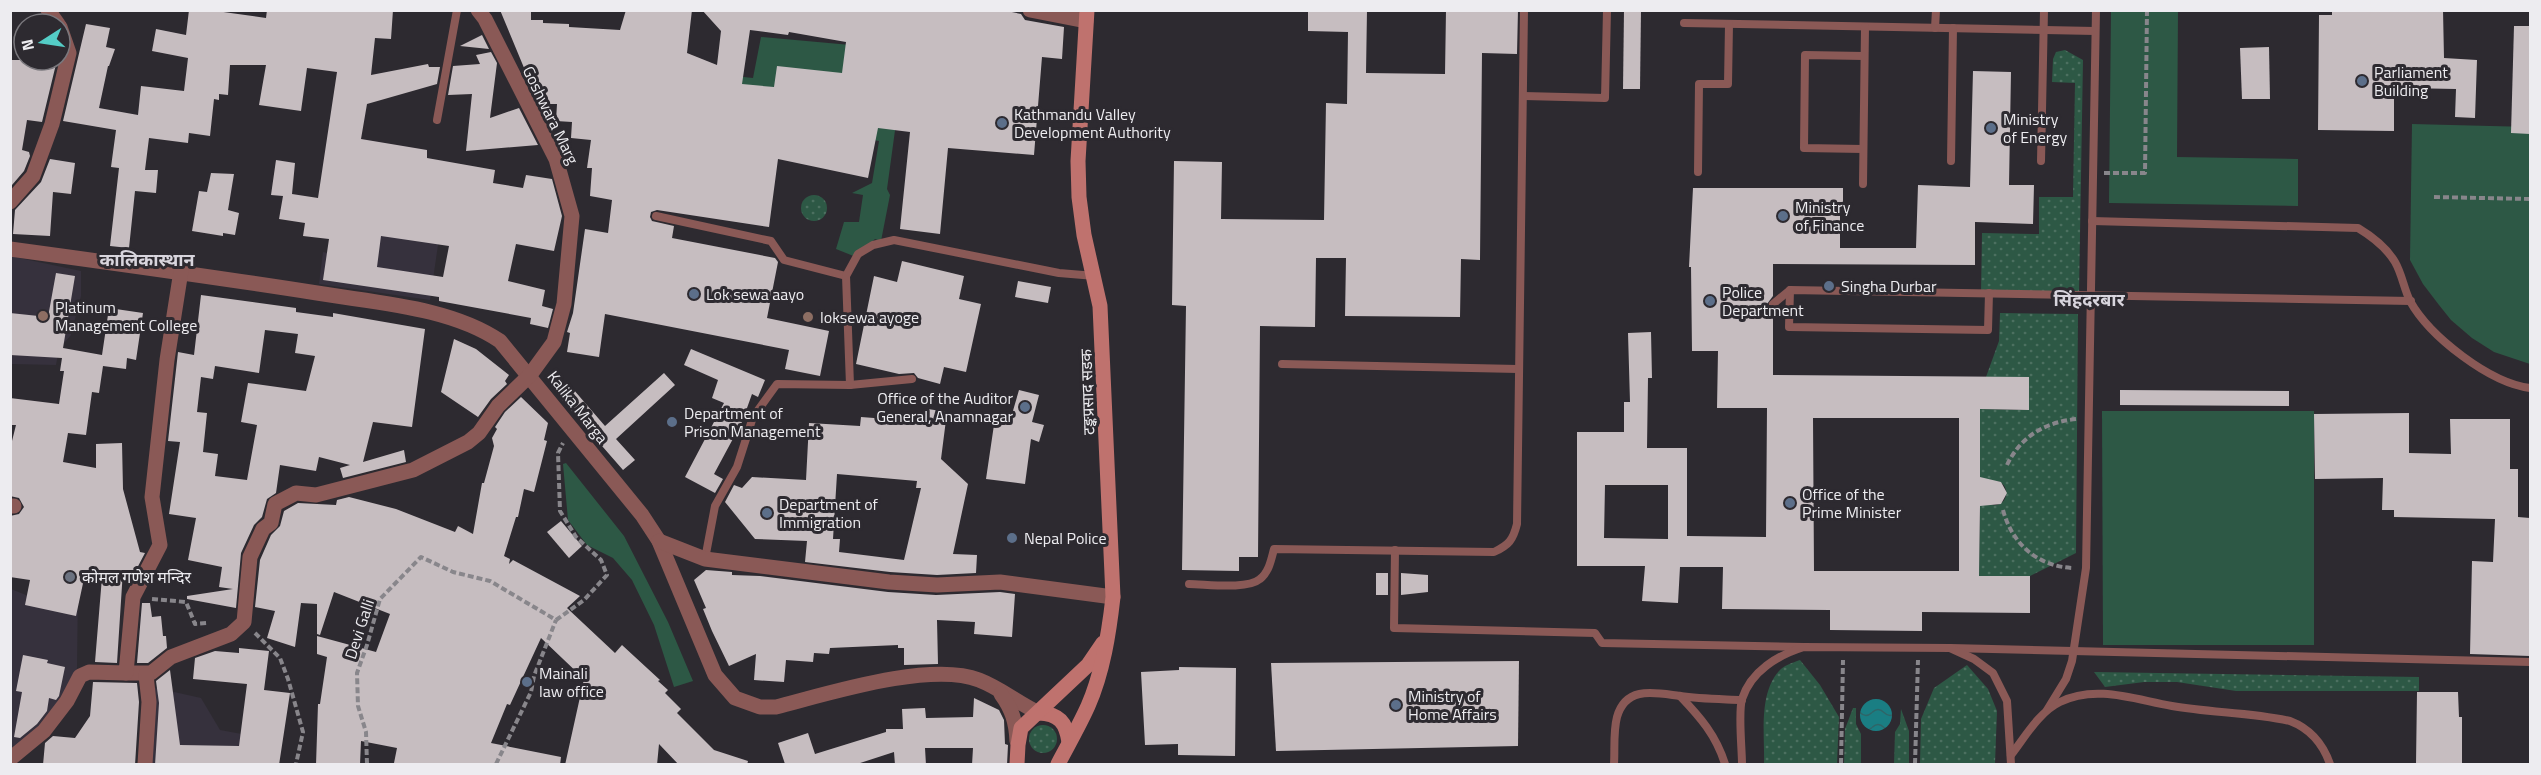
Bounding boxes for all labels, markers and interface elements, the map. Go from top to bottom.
north arrow [12,12,72,72]
text: N [14,37,40,53]
place label: Parliament Building [2374,60,2448,102]
street label: Goshwara Marg [517,62,585,168]
marker: Parliament Building [2355,74,2369,88]
place label: Kathmandu Valley Development Authority [1014,102,1171,144]
place label: Ministry of Energy [2003,107,2067,149]
marker: Kathmandu Valley Development Authority [995,116,1009,130]
marker: Ministry of Energy [1984,121,1998,135]
place label: Ministry of Finance [1795,195,1864,237]
marker: Ministry of Finance [1776,209,1790,223]
district label: कालिकास्थान [99,246,196,273]
place label: Singha Durbar [1841,274,1937,298]
marker: Singha Durbar [1822,279,1836,293]
place label: Police Department [1722,280,1804,322]
place label: Lok sewa aayo [706,282,804,306]
district label: सिंहदरबार [2053,286,2126,313]
marker: Lok sewa aayo [687,287,701,301]
marker: Police Department [1703,294,1717,308]
place label: Platinum Management College [55,295,197,337]
place label: loksewa ayoge [820,305,919,329]
marker: Platinum Management College [36,309,50,323]
marker: loksewa ayoge [801,310,815,324]
street label: टङ्कप्रसाद सडक [1073,348,1100,435]
street label: Kalika Marga [542,365,614,449]
place label: Office of the Auditor General, Anamnagar [876,386,1013,428]
marker: Office of the Auditor General, Anamnagar [1018,400,1032,414]
place label: Department of Prison Management [684,401,821,443]
marker: Department of Prison Management [665,415,679,429]
place label: Office of the Prime Minister [1802,482,1902,524]
place label: Department of Immigration [779,492,879,534]
marker: Office of the Prime Minister [1783,496,1797,510]
marker: Department of Immigration [760,506,774,520]
place label: Nepal Police [1024,526,1107,550]
marker: Nepal Police [1005,531,1019,545]
place label: कोमल गणेश मन्दिर [82,565,191,589]
marker: कोमल गणेश मन्दिर [63,570,77,584]
street label: Devi Galli [338,596,380,662]
place label: Mainali law office [539,661,604,703]
marker: Mainali law office [520,675,534,689]
place label: Ministry of Home Affairs [1408,684,1497,726]
marker: Ministry of Home Affairs [1389,698,1403,712]

